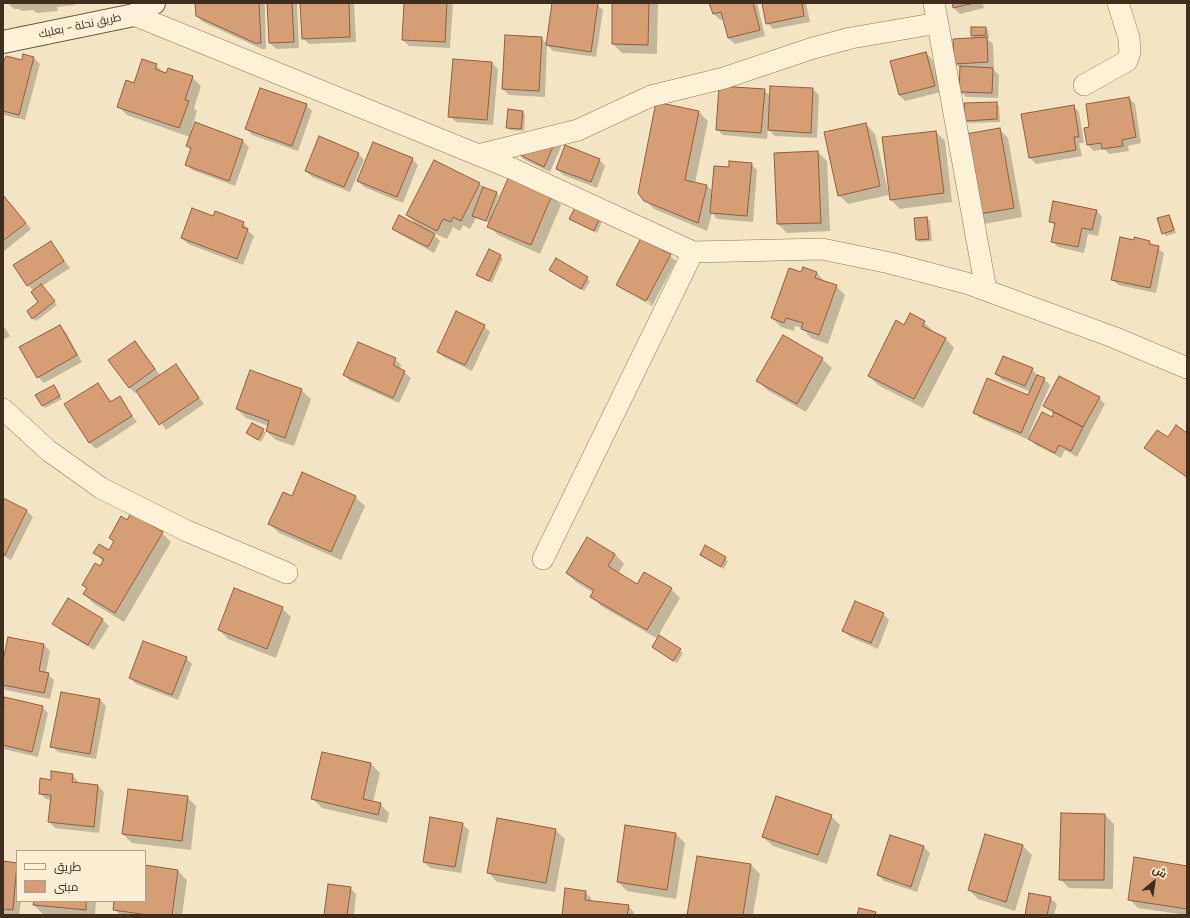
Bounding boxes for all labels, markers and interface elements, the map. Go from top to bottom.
street label: طريق نحلة - بعلبك [37,11,123,41]
legend [16,850,146,902]
text: طريق [54,859,81,874]
north arrow [1134,862,1174,902]
text: ش [1150,862,1169,881]
text: مبنى [54,879,79,894]

